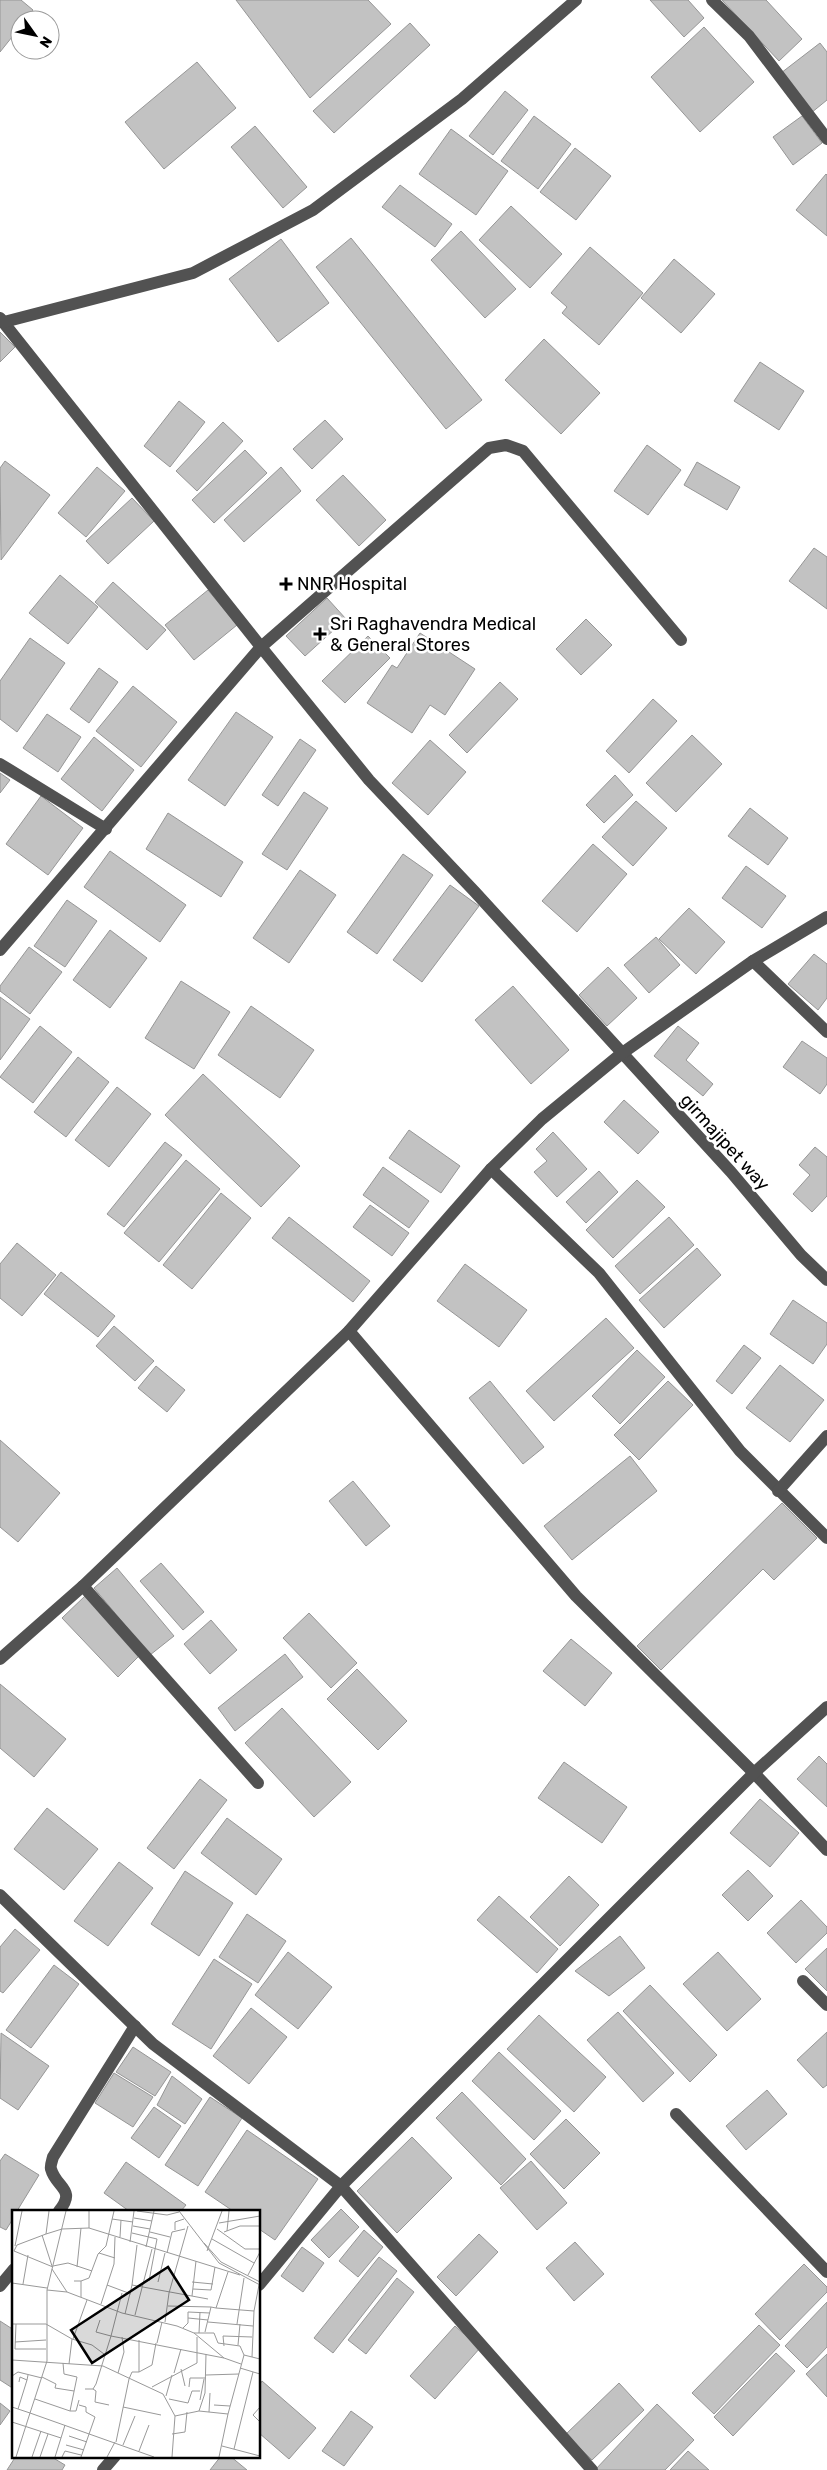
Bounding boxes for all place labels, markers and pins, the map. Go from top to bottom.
place label: NNR Hospital [297,573,407,595]
marker: NNR Hospital [279,577,293,591]
place label: Sri Raghavendra Medical & General Stores [330,613,536,656]
marker: Sri Raghavendra Medical & General Stores [314,628,326,640]

